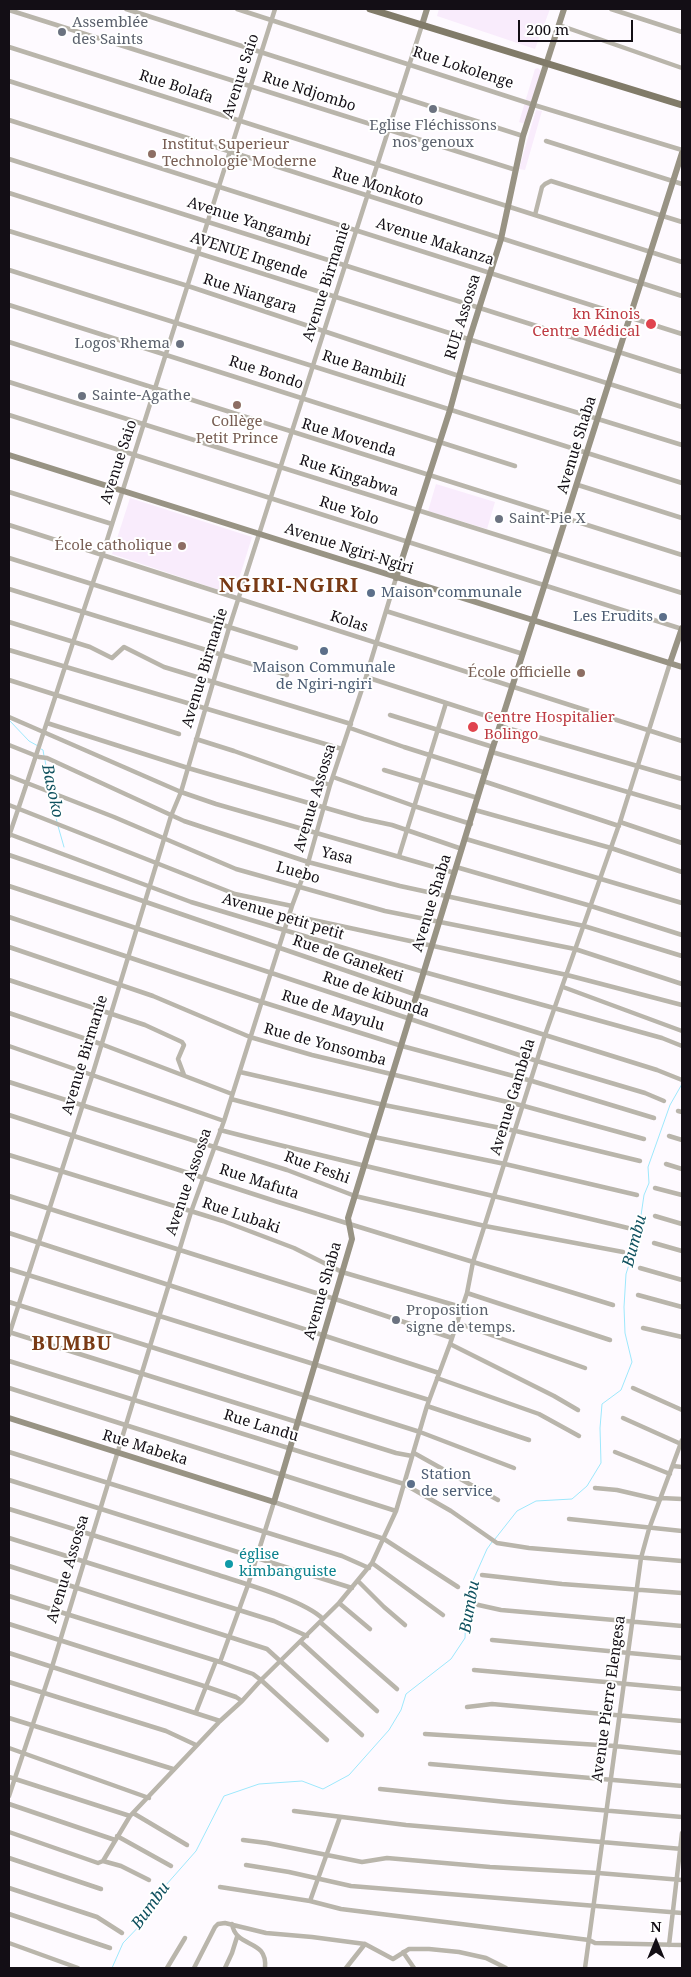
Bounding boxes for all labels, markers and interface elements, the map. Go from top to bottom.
scale bar [521,10,636,42]
place label: Assemblée des Saints [72,14,148,49]
text: 200 m [526,19,569,39]
marker: Assemblée des Saints [56,26,68,38]
street label: Avenue Saio [219,32,263,120]
street label: Rue Lokolenge [410,43,516,93]
street label: Rue Bolafa [137,67,215,107]
street label: Rue Ndjombo [260,68,358,116]
marker: Eglise Fléchissons nos genoux [427,103,439,115]
place label: Eglise Fléchissons nos genoux [369,117,497,152]
place label: Institut Superieur Technologie Moderne [162,136,317,171]
marker: Institut Superieur Technologie Moderne [146,148,158,160]
street label: Rue Monkoto [330,164,426,210]
street label: Avenue Yangambi [185,194,313,250]
street label: Avenue Makanza [374,214,496,270]
street label: Avenue Birmanie [299,220,355,344]
street label: AVENUE Ingende [188,229,310,283]
street label: Rue Niangara [201,270,299,318]
street label: RUE Assossa [441,272,485,362]
place label: kn Kinois Centre Médical [532,306,640,341]
marker: kn Kinois Centre Médical [644,317,658,331]
place label: Logos Rhema [75,335,170,353]
marker: Logos Rhema [174,338,186,350]
street label: Rue Bambili [320,347,408,391]
street label: Rue Bondo [226,352,306,394]
place label: Sainte-Agathe [92,387,191,405]
marker: Sainte-Agathe [76,390,88,402]
street label: Avenue Shaba [554,394,600,496]
marker: Collège Petit Prince [231,399,243,411]
place label: Collège Petit Prince [196,413,278,448]
street label: Rue Movenda [299,415,399,461]
street label: Avenue Saio [97,418,141,506]
street label: Rue Kingabwa [297,451,401,501]
street label: Rue Yolo [317,493,381,529]
place label: Saint-Pie X [509,510,586,528]
marker: Saint-Pie X [493,513,505,525]
street label: Avenue Ngiri-Ngiri [282,520,416,578]
place label: École catholique [55,537,172,555]
marker: École catholique [176,540,188,552]
district label: NGIRI-NGIRI [218,574,360,598]
place label: Maison communale [381,584,522,602]
marker: Maison communale [365,587,377,599]
street label: Avenue Birmanie [178,606,232,730]
street label: Kolas [328,607,370,637]
place label: Les Erudits [573,608,653,626]
marker: Les Erudits [657,611,669,623]
marker: Maison Communale de Ngiri-ngiri [318,645,330,657]
place label: Maison Communale de Ngiri-ngiri [253,659,395,694]
place label: École officielle [468,664,571,682]
marker: École officielle [575,667,587,679]
place label: Centre Hospitalier Bolingo [484,709,615,744]
marker: Centre Hospitalier Bolingo [466,720,480,734]
street label: Avenue Assossa [290,742,340,854]
water label: Basoko [37,762,67,820]
street label: Yasa [319,844,355,868]
street label: Avenue Shaba [409,852,455,954]
street label: Luebo [274,858,322,888]
street label: Avenue petit petit [220,890,346,944]
street label: Rue de Ganeketi [290,932,406,986]
street label: Rue de kibunda [320,968,432,1022]
street label: Rue de Mayulu [279,987,387,1035]
street label: Avenue Birmanie [58,993,112,1117]
street label: Rue de Yonsomba [262,1020,388,1070]
street label: Avenue Gambela [487,1036,539,1158]
street label: Avenue Assossa [162,1126,216,1238]
street label: Rue Feshi [282,1148,352,1188]
street label: Rue Mafuta [217,1161,301,1203]
street label: Rue Lubaki [200,1194,282,1238]
water label: Bumbu [619,1213,651,1269]
street label: Avenue Shaba [300,1240,346,1342]
place label: Proposition signe de temps. [406,1302,516,1337]
marker: Proposition signe de temps. [390,1314,402,1326]
district label: BUMBU [31,1332,113,1356]
street label: Rue Landu [221,1406,301,1446]
street label: Rue Mabeka [100,1426,190,1470]
place label: Station de service [421,1466,493,1501]
marker: Station de service [405,1478,417,1490]
street label: Avenue Assossa [43,1513,93,1625]
place label: église kimbanguiste [239,1546,337,1581]
marker: église kimbanguiste [223,1558,235,1570]
water label: Bumbu [456,1579,484,1635]
street label: Avenue Pierre Elengesa [588,1614,630,1784]
water label: Bumbu [128,1879,174,1933]
north arrow [631,1917,681,1967]
text: N [650,1917,662,1936]

